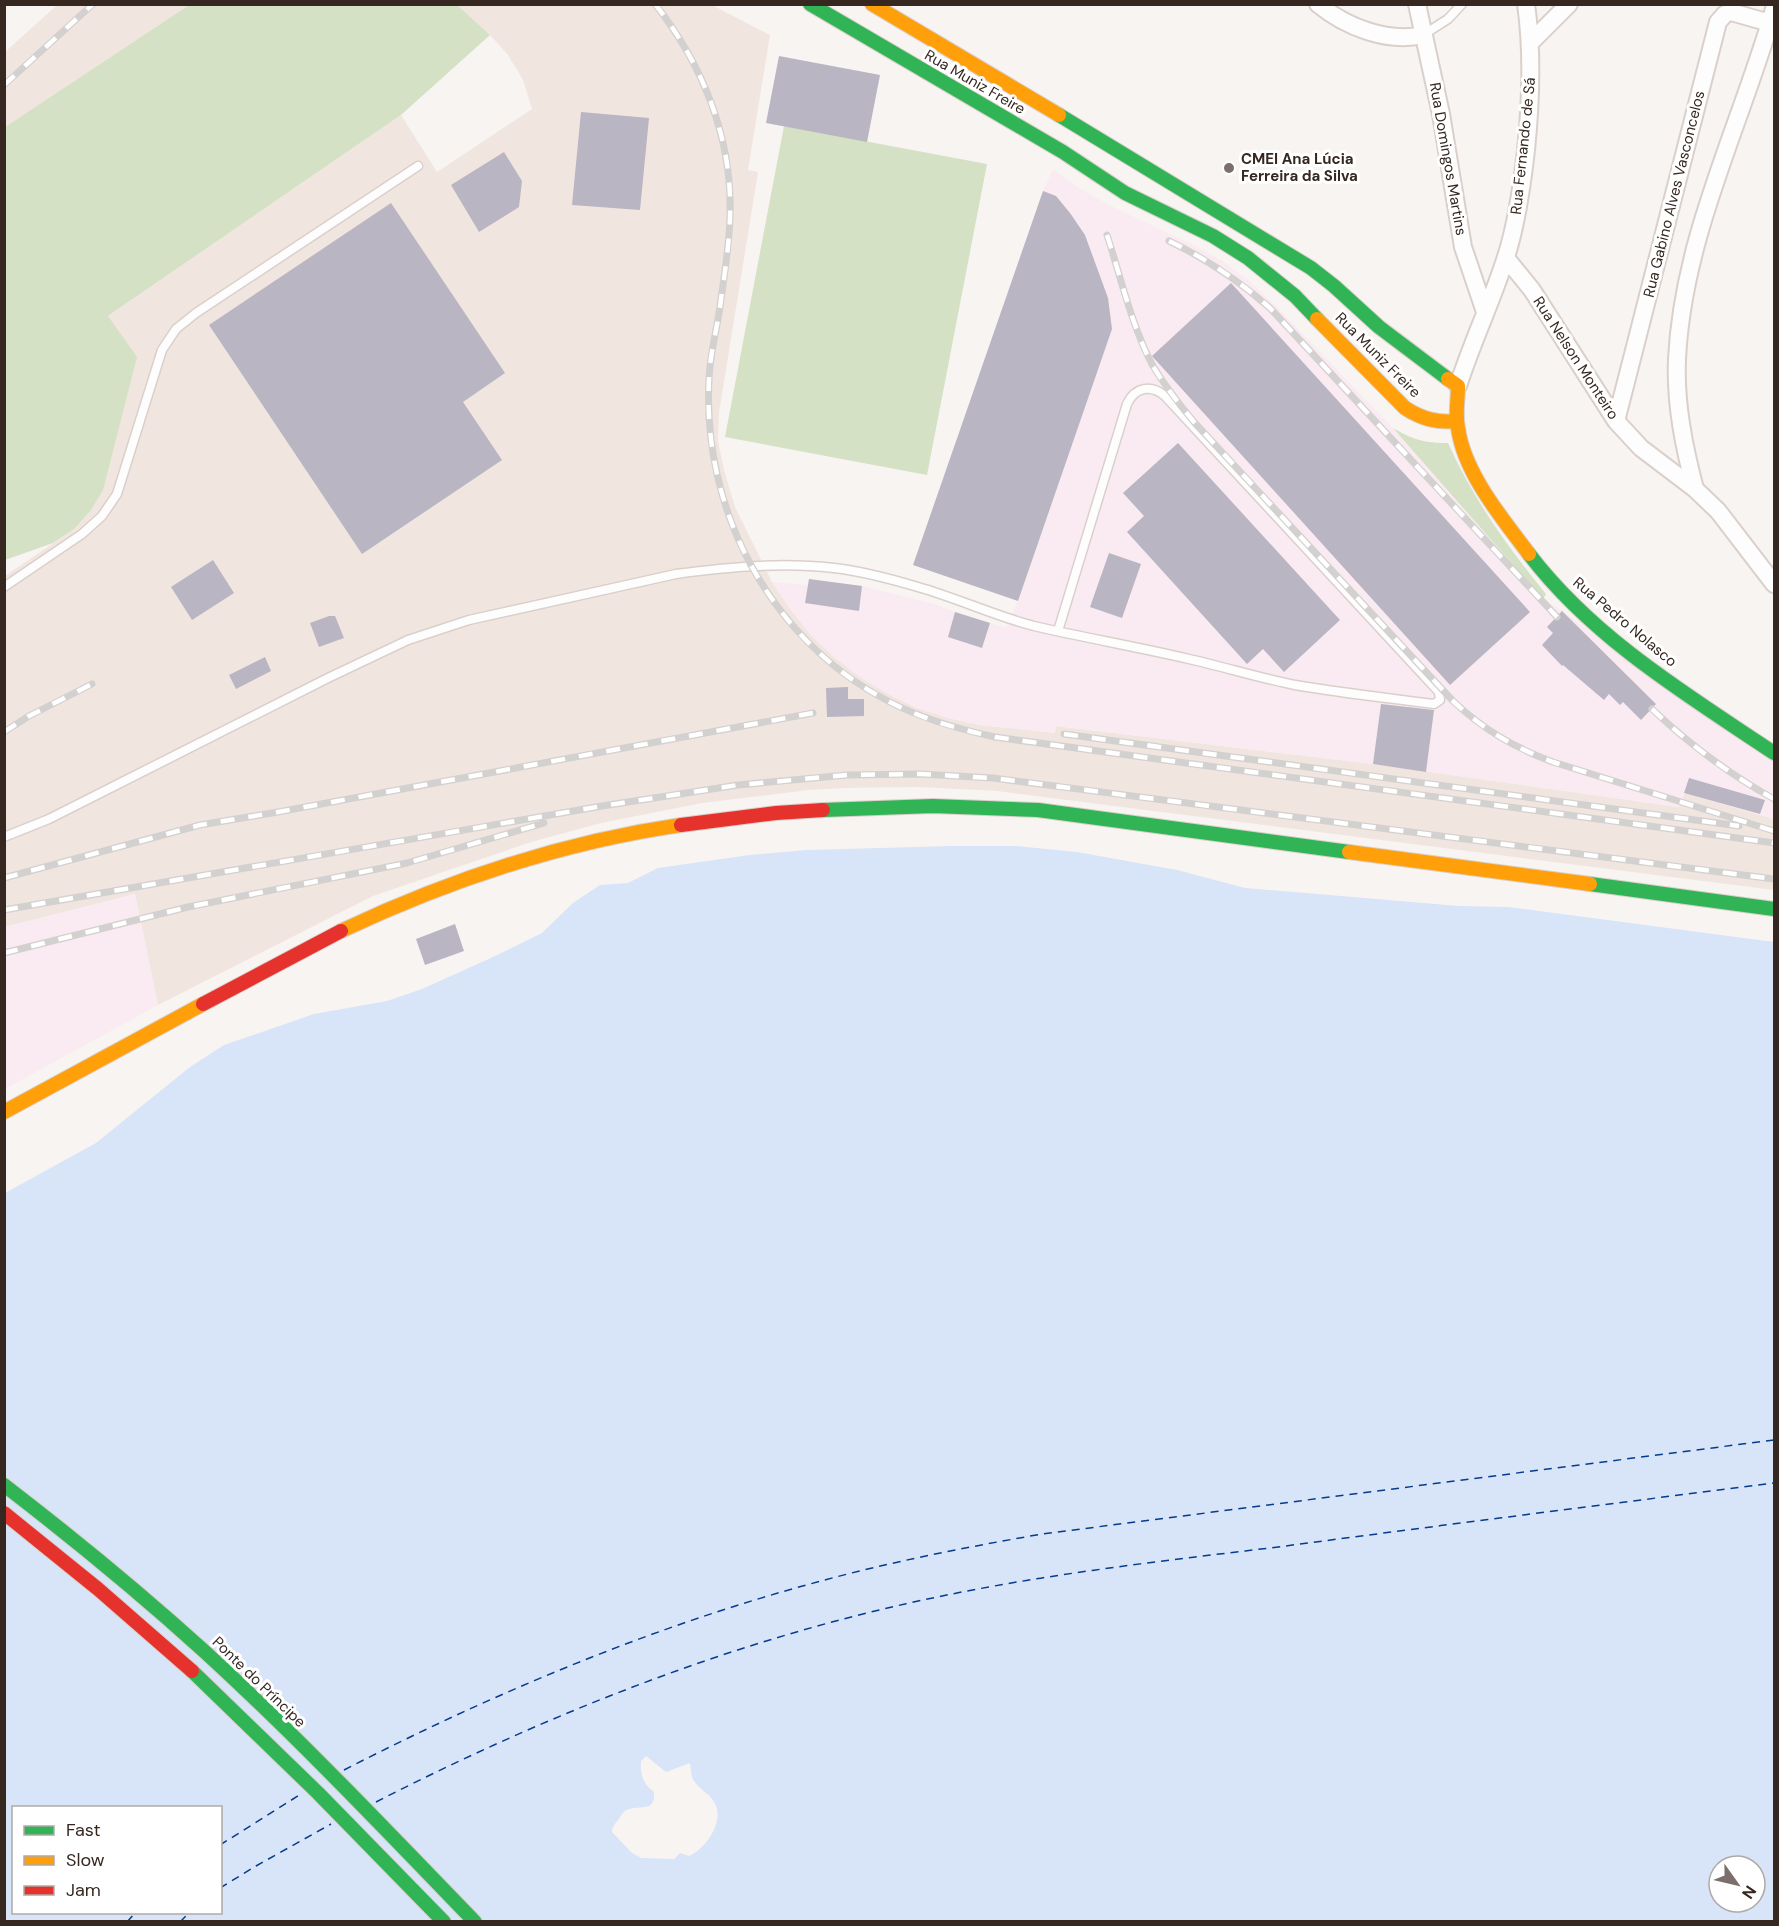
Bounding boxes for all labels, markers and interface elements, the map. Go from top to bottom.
street label: Rua Muniz Freire [921,45,1029,119]
street label: Rua Fernando de Sá [1506,76,1540,216]
street label: Rua Domingos Martins [1425,81,1471,237]
street label: Rua Gabino Alves Vasconcelos [1639,89,1709,299]
place label: CMEI Ana Lúcia Ferreira da Silva [1241,149,1358,186]
marker: CMEI Ana Lúcia Ferreira da Silva [1222,161,1236,175]
street label: Rua Nelson Monteiro [1529,293,1623,423]
street label: Rua Muniz Freire [1331,308,1425,402]
street label: Rua Pedro Nolasco [1569,573,1681,671]
street label: Ponte do Príncipe [208,1632,310,1732]
legend [12,1806,222,1914]
text: Fast [66,1818,101,1842]
text: Slow [66,1848,105,1872]
north arrow [1707,1854,1767,1914]
text: Jam [66,1878,101,1902]
text: N [1737,1881,1761,1903]

